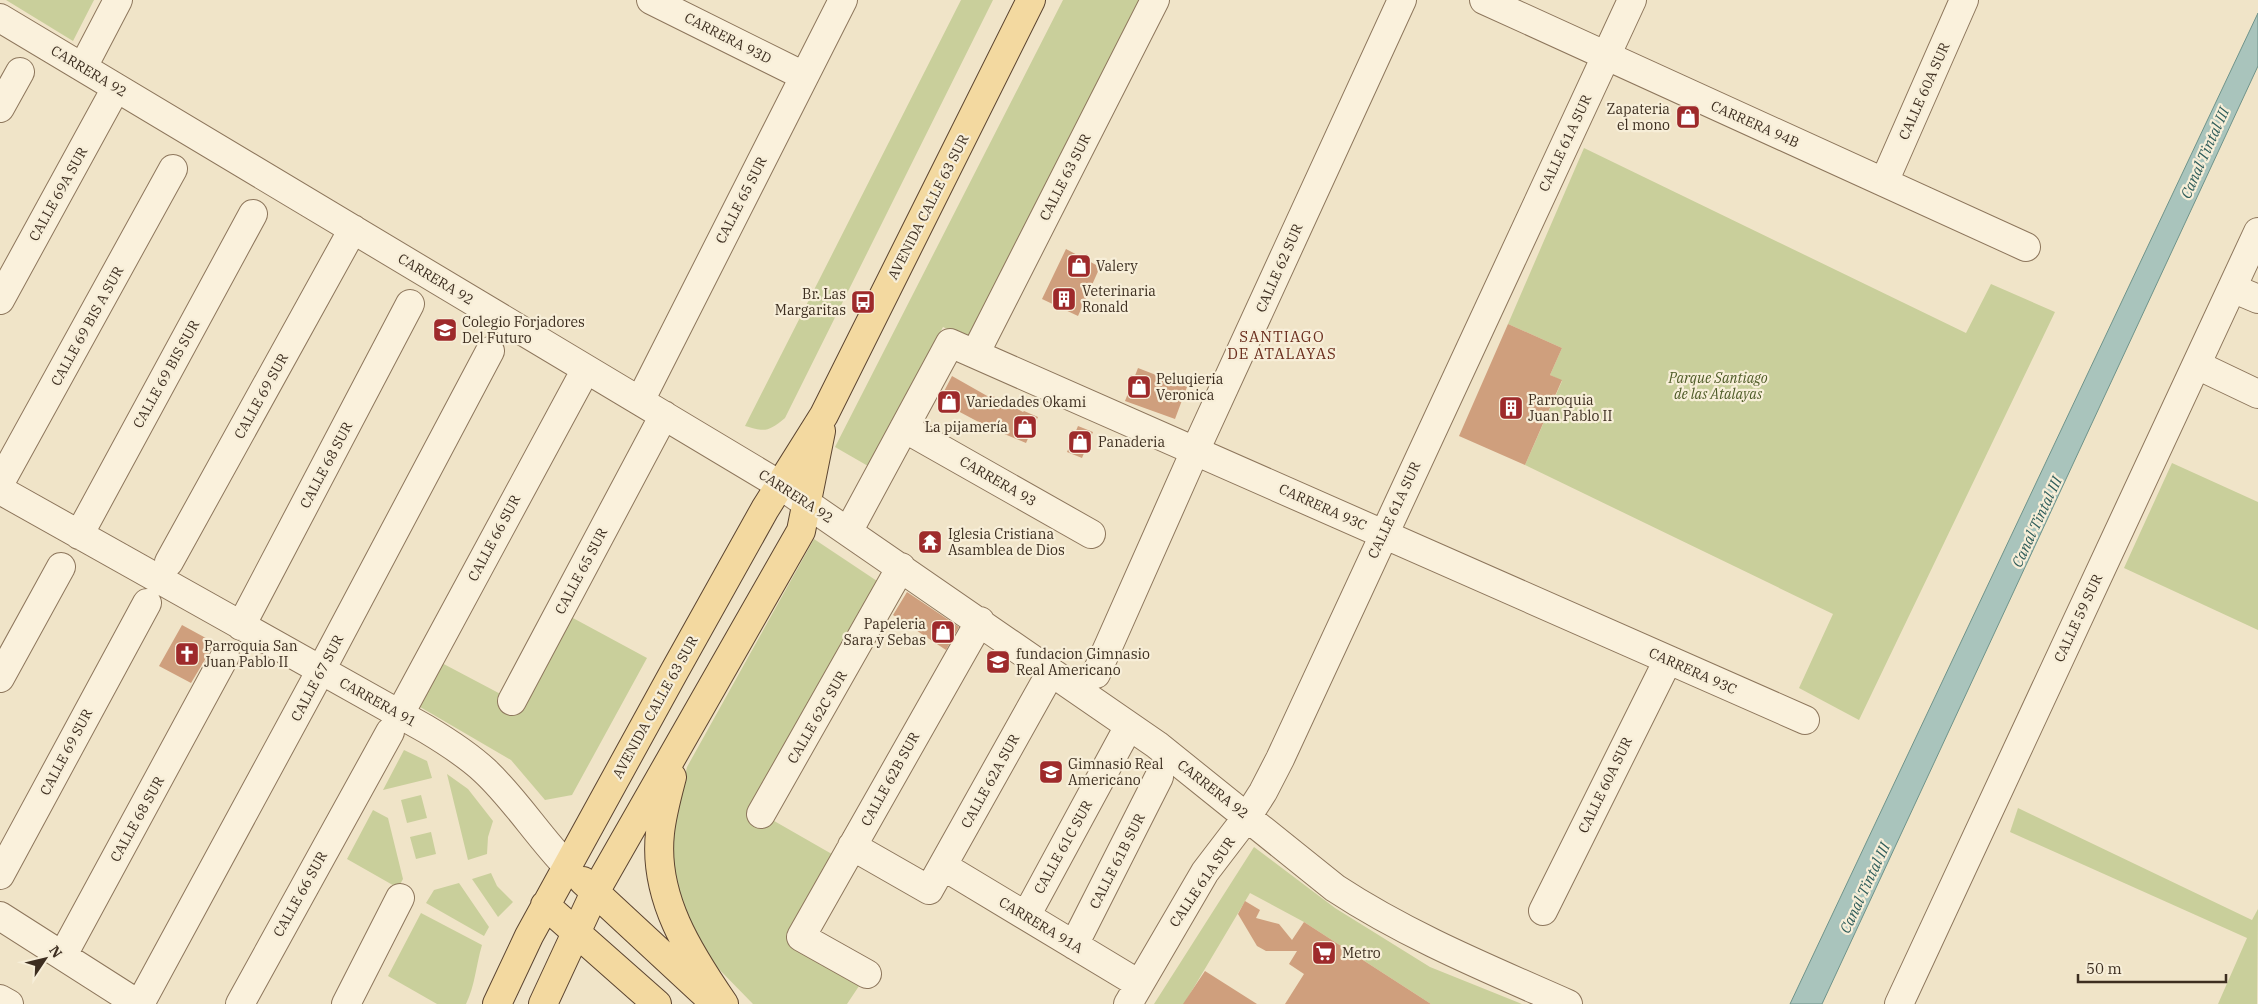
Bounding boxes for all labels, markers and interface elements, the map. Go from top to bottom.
street label: CARRERA 93D [681,8,775,68]
street label: CALLE 60A SUR [1894,39,1954,143]
street label: CARRERA 92 [48,41,130,101]
street label: CALLE 61A SUR [1535,91,1596,194]
street label: CARRERA 94B [1708,96,1802,152]
place label: Zapateria el mono [1607,100,1670,134]
water label: Canal Tintal III [2176,103,2234,201]
shop icon: Zapateria el mono [1675,104,1701,130]
street label: CALLE 63 SUR [1035,130,1095,224]
street label: AVENIDA CALLE 63 SUR [884,131,973,283]
street label: CALLE 69A SUR [25,143,92,244]
street label: CALLE 65 SUR [711,153,771,247]
street label: CALLE 62 SUR [1251,220,1307,315]
street label: CARRERA 92 [395,249,477,309]
shop icon: Valery [1066,253,1092,279]
place label: Valery [1096,257,1138,275]
street label: CALLE 69 BIS A SUR [47,263,128,389]
place label: Veterinaria Ronald [1082,282,1156,316]
place label: Br. Las Margaritas [775,285,846,319]
building icon: Veterinaria Ronald [1051,286,1077,312]
bus stop icon: Br. Las Margaritas [850,289,876,315]
place label: Colegio Forjadores Del Futuro [462,313,585,347]
street label: CALLE 69 BIS SUR [129,316,203,431]
school or university icon: Colegio Forjadores Del Futuro [432,317,458,343]
district label: SANTIAGO DE ATALAYAS [1227,327,1337,363]
street label: CALLE 69 SUR [230,349,292,442]
park label: Parque Santiago de las Atalayas [1667,369,1768,403]
place label: Peluqieria Veronica [1156,370,1224,404]
shop icon: Peluqieria Veronica [1126,374,1152,400]
shop icon: Variedades Okami [936,389,962,415]
place label: Parroquia Juan Pablo II [1528,391,1612,425]
place label: Variedades Okami [966,393,1086,411]
building icon: Parroquia Juan Pablo II [1498,395,1524,421]
shop icon: La pijamería [1012,414,1038,440]
street label: CALLE 68 SUR [296,418,357,511]
place label: La pijamería [925,418,1008,436]
shop icon: Panaderia [1067,429,1093,455]
place label: Panaderia [1098,433,1165,451]
street label: CARRERA 93 [956,452,1040,510]
street label: CALLE 61A SUR [1364,458,1425,561]
street label: CARRERA 92 [755,465,837,527]
water label: Canal Tintal III [2007,472,2066,570]
street label: CARRERA 93C [1276,480,1370,534]
street label: CALLE 66 SUR [464,491,525,584]
street label: CALLE 65 SUR [551,524,612,617]
place label: Iglesia Cristiana Asamblea de Dios [948,525,1065,559]
temple icon: Iglesia Cristiana Asamblea de Dios [917,529,943,555]
street label: CALLE 59 SUR [2050,570,2107,665]
place label: Papeleria Sara y Sebas [844,615,926,649]
shop icon: Papeleria Sara y Sebas [930,619,956,645]
street label: CALLE 67 SUR [287,631,348,724]
street label: AVENIDA CALLE 63 SUR [608,632,702,782]
place label: Parroquia San Juan Pablo II [204,637,298,671]
church icon: Parroquia San Juan Pablo II [174,641,200,667]
street label: CARRERA 93C [1646,644,1740,698]
place label: fundacion Gimnasio Real Americano [1016,645,1150,679]
school or university icon: fundacion Gimnasio Real Americano [985,649,1011,675]
street label: CALLE 62C SUR [783,667,851,767]
street label: CARRERA 91 [336,673,420,731]
street label: CALLE 69 SUR [36,705,97,798]
street label: CALLE 62B SUR [857,728,924,829]
street label: CALLE 62A SUR [957,730,1024,831]
street label: CALLE 60A SUR [1574,733,1636,836]
place label: Gimnasio Real Americano [1068,755,1164,789]
street label: CARRERA 92 [1174,756,1252,822]
school or university icon: Gimnasio Real Americano [1038,759,1064,785]
street label: CALLE 68 SUR [106,772,168,865]
street label: CALLE 61C SUR [1030,796,1096,897]
street label: CALLE 61B SUR [1085,810,1149,912]
street label: CALLE 61A SUR [1165,833,1239,931]
water label: Canal Tintal III [1835,838,1894,936]
street label: CALLE 66 SUR [269,847,331,940]
street label: CARRERA 91A [996,893,1087,957]
north arrow [20,934,70,984]
supermarket icon: Metro [1311,940,1337,966]
text: N [45,942,66,961]
place label: Metro [1342,944,1381,962]
scale bar [2078,952,2226,984]
text: 50 m [2086,959,2122,978]

